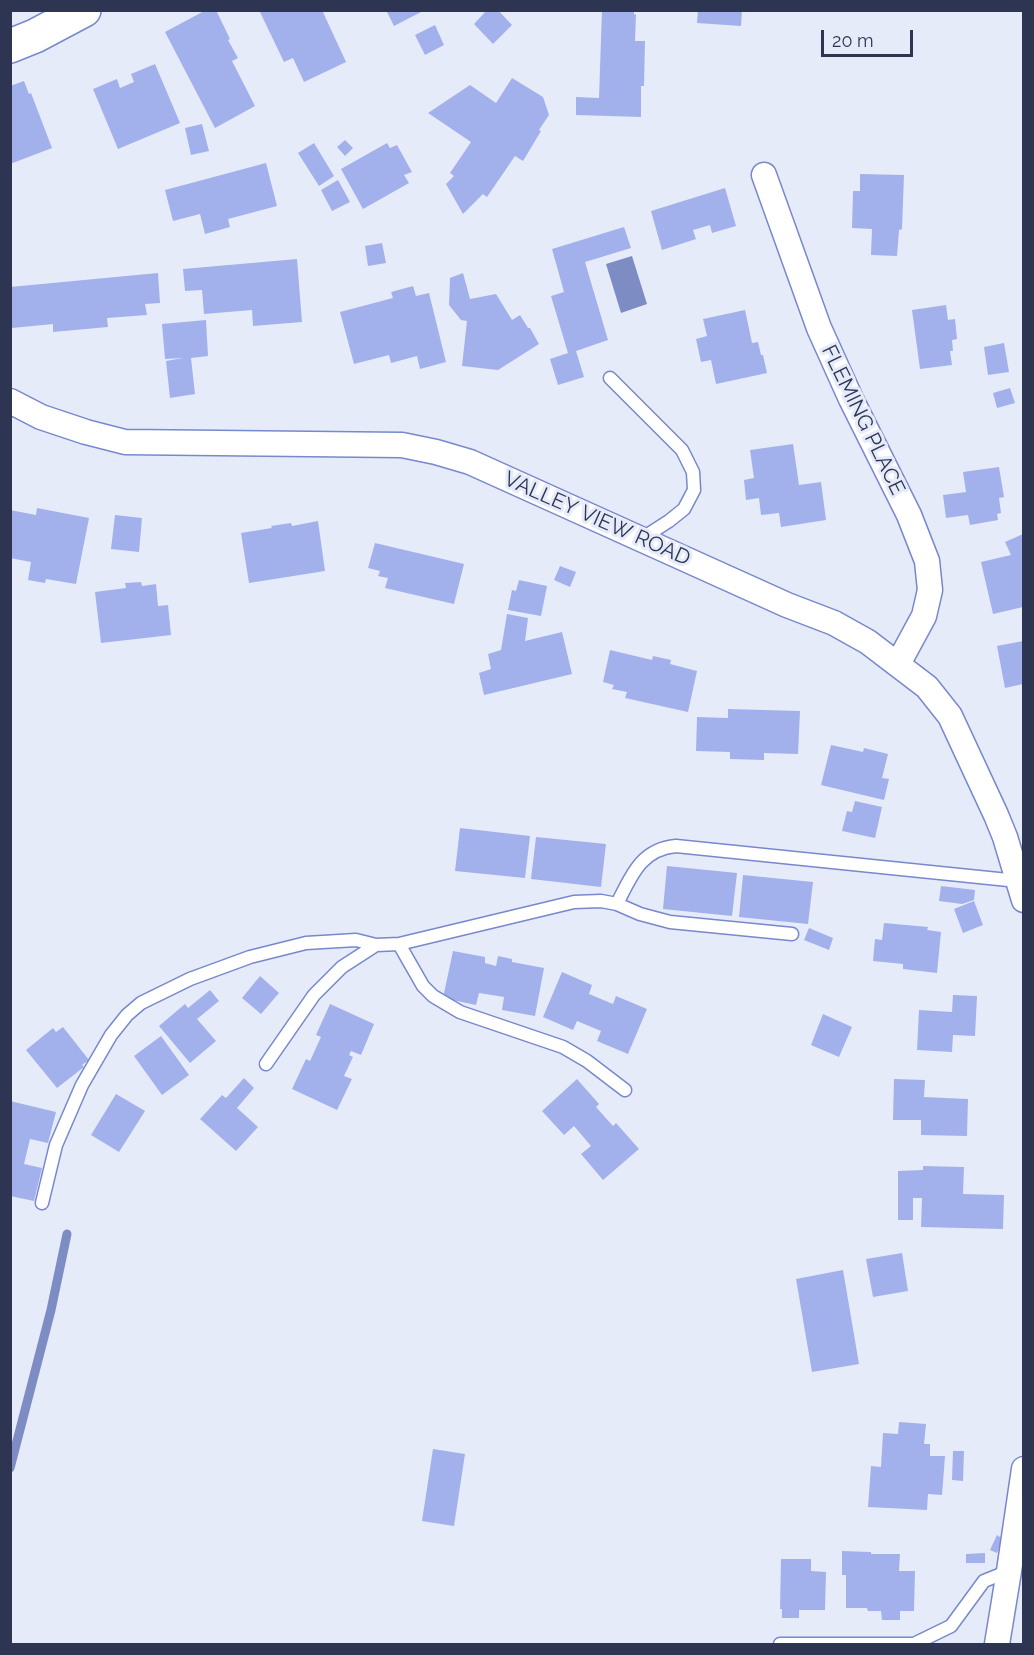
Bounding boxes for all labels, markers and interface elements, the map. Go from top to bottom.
scale bar [824,18,916,56]
text: 20 m [832,30,874,51]
street label: FLEMING PLACE [816,341,910,499]
street label: VALLEY VIEW ROAD [500,467,694,571]

